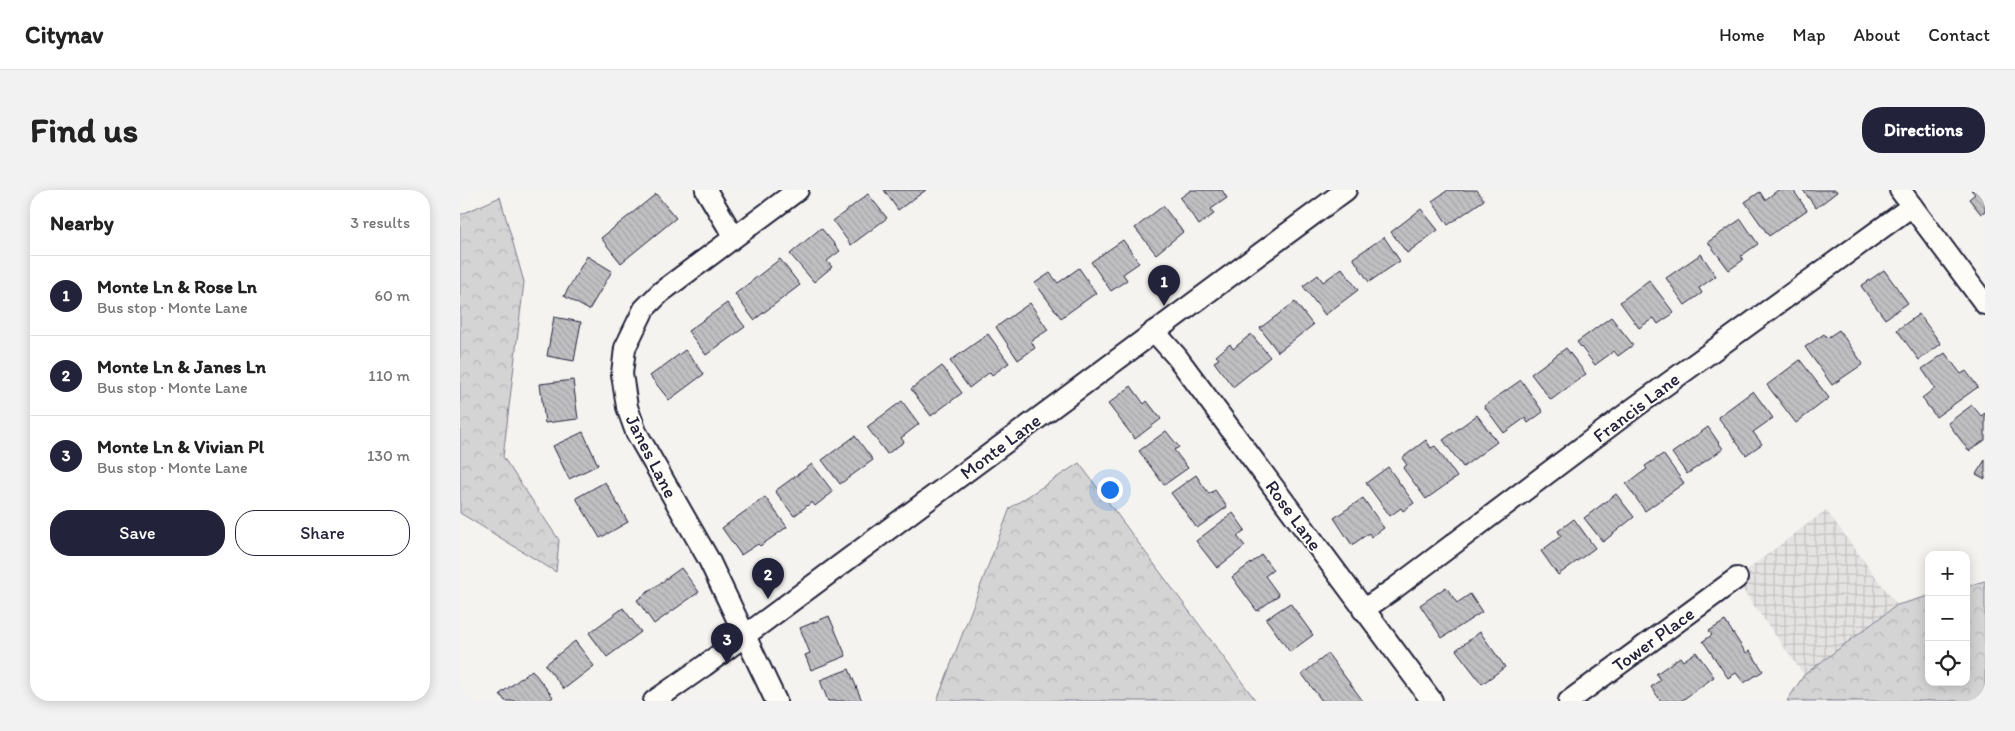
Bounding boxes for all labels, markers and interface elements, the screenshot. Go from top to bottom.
text: Citynav [25,20,103,49]
text: Home [1719,24,1765,46]
text: Map [1793,24,1826,46]
text: About [1854,24,1900,46]
text: Contact [1928,24,1990,46]
button: Directions [1862,107,1985,153]
text: Find us [30,109,138,151]
text: Nearby [50,210,114,235]
text: 3 results [350,213,410,232]
pin: 1 [1148,265,1180,306]
text: Monte Ln & Rose Ln [97,275,257,298]
text: 1 [62,286,70,305]
text: 60 m [375,286,410,305]
text: Bus stop · Monte Lane [97,298,248,317]
text: Monte Ln & Janes Ln [97,355,266,378]
text: 2 [62,366,70,385]
text: 110 m [368,366,410,385]
street label: Francis Lane [1589,367,1684,447]
text: Bus stop · Monte Lane [97,378,248,397]
street label: Monte Lane [955,409,1045,484]
street label: Janes Lane [621,411,682,502]
text: Monte Ln & Vivian Pl [97,435,264,458]
text: 3 [62,446,70,465]
text: 130 m [367,446,410,465]
text: Bus stop · Monte Lane [97,458,248,477]
street label: Rose Lane [1260,476,1327,555]
your location [1097,477,1123,503]
button: Save [50,510,225,556]
button: Share [235,510,410,556]
map controls [1925,551,1970,686]
button: + [1925,551,1970,596]
pin: 2 [752,558,784,599]
button: − [1925,596,1970,641]
street label: Tower Place [1608,602,1699,677]
pin: 3 [711,623,743,664]
button: locate [1925,641,1970,686]

